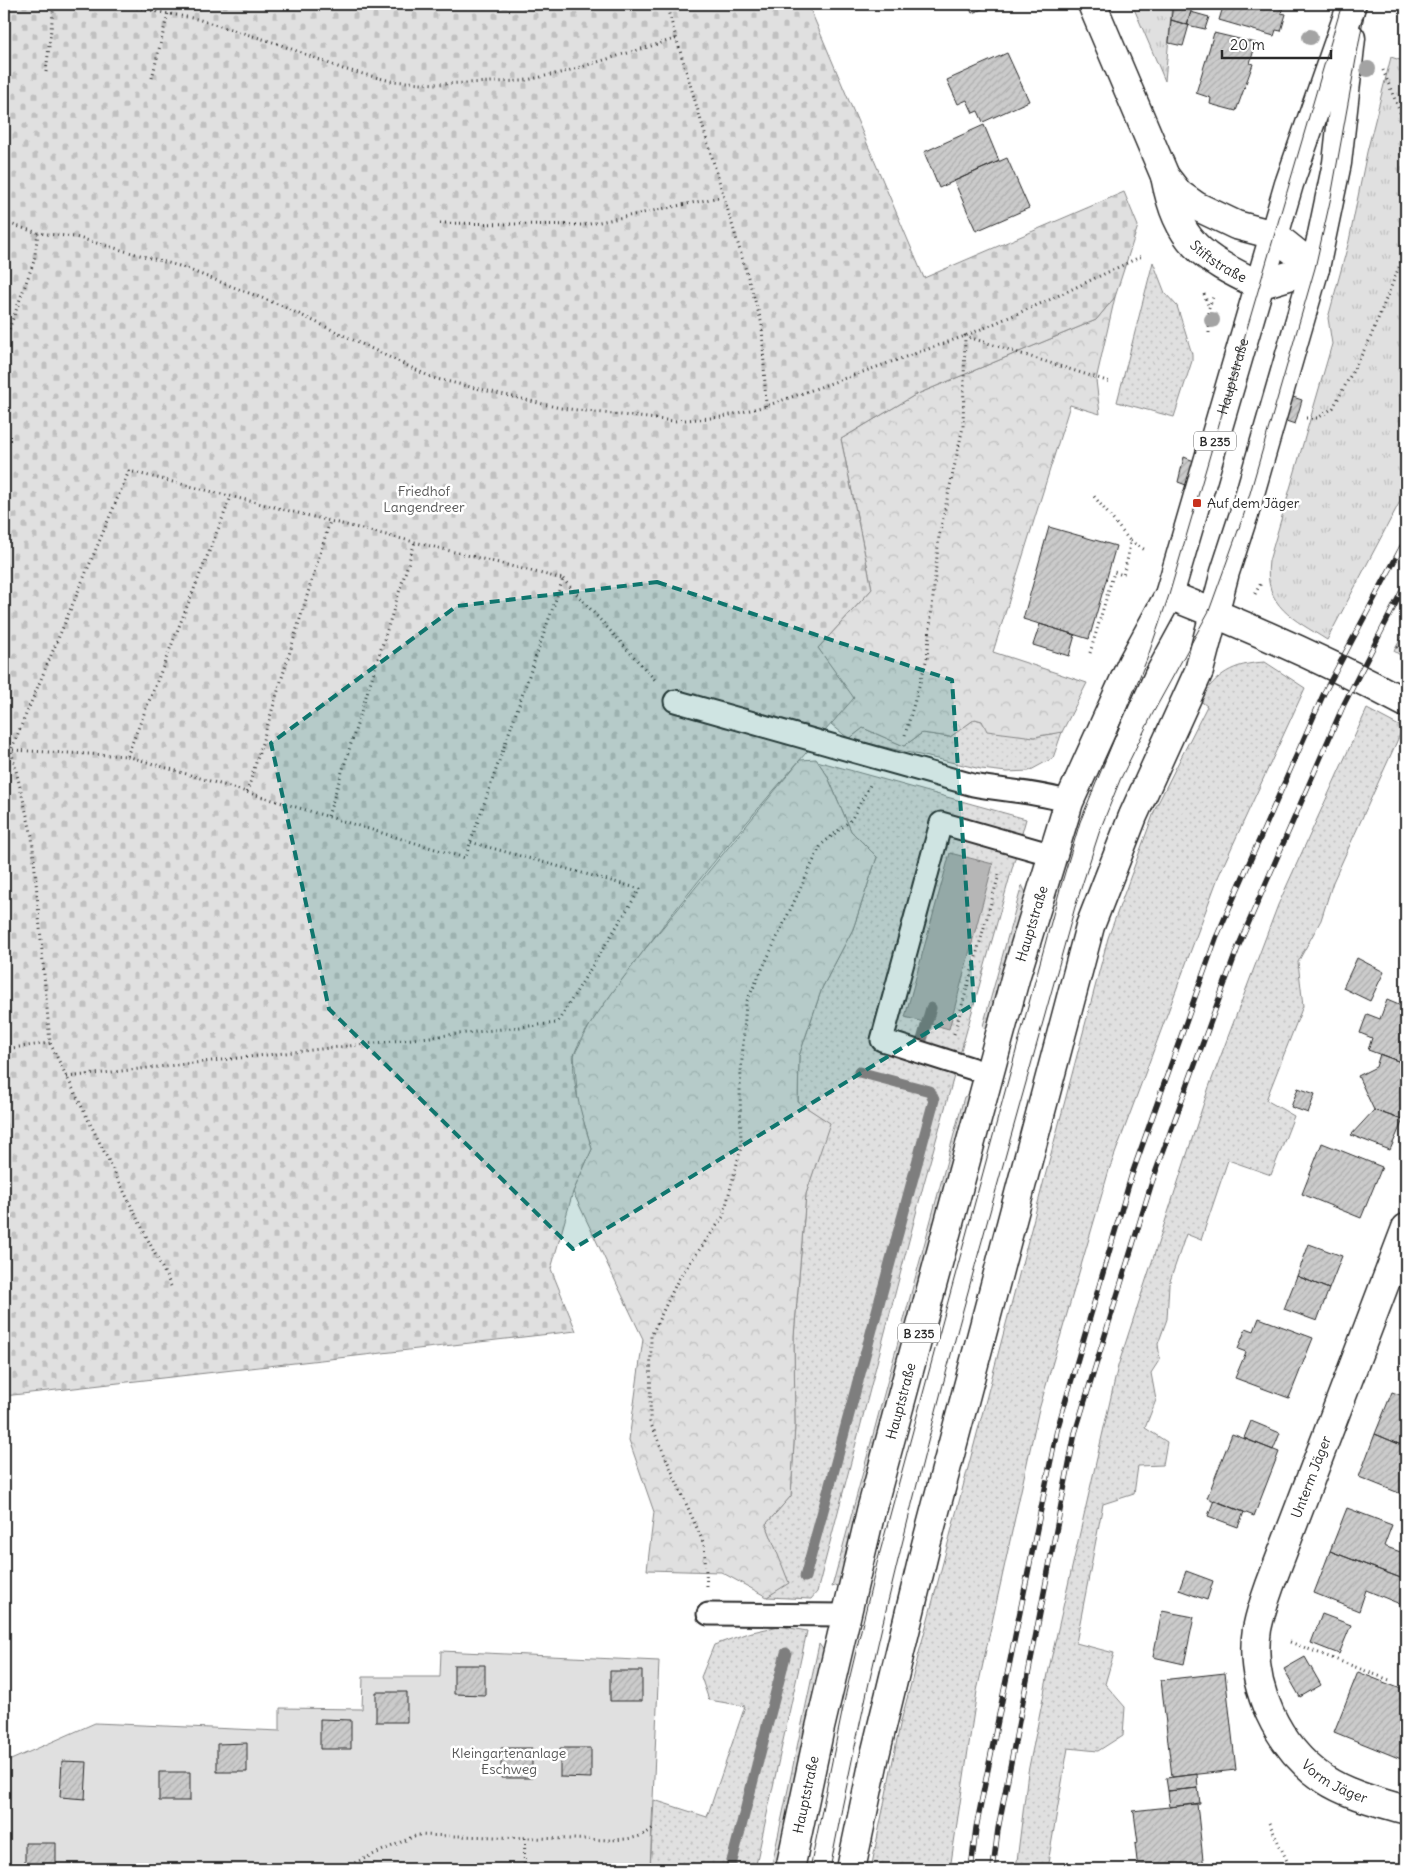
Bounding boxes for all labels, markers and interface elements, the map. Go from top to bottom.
scale bar [1222,28,1331,60]
text: 20 m [1230,35,1265,54]
street label: Stiftstraße [1186,236,1250,287]
street label: Hauptstraße [1213,336,1252,417]
road number: B 235 [1194,432,1236,451]
park label: Friedhof Langendreer [383,482,465,516]
place label: Auf dem Jäger [1207,494,1300,512]
marker: Auf dem Jäger [1191,497,1203,509]
street label: Hauptstraße [1012,883,1052,964]
road number: B 235 [898,1324,940,1342]
street label: Hauptstraße [882,1361,920,1441]
street label: Unterm Jäger [1287,1433,1335,1521]
park label: Kleingartenanlage Eschweg [452,1744,566,1778]
street label: Hauptstraße [789,1754,823,1835]
street label: Vorm Jäger [1298,1756,1370,1807]

